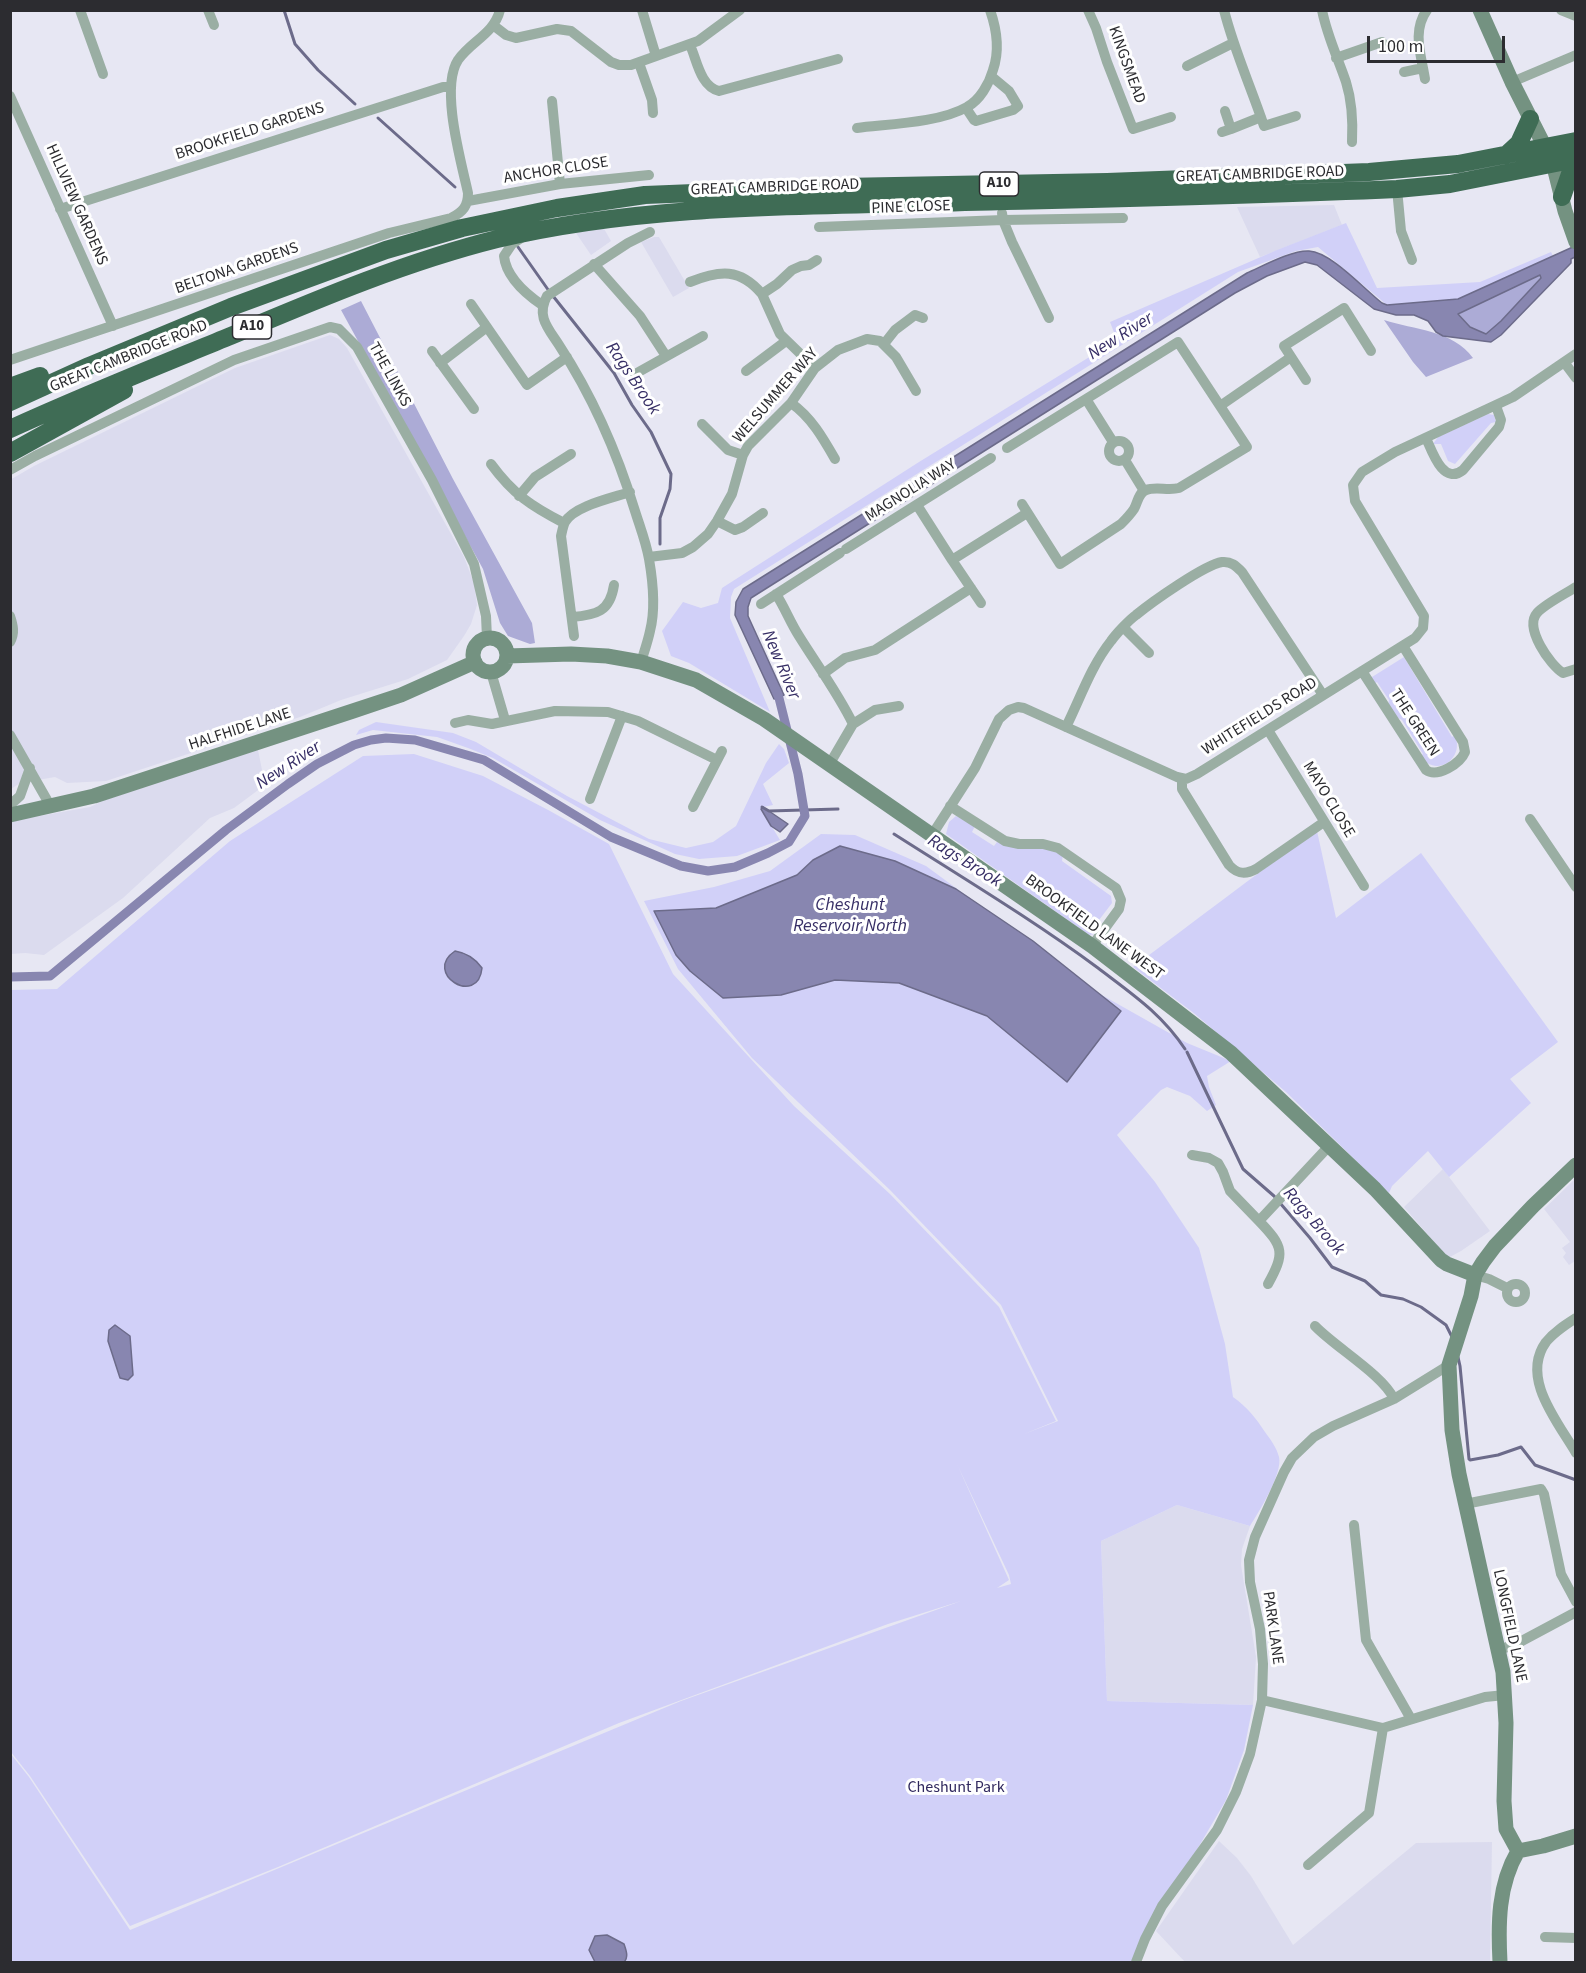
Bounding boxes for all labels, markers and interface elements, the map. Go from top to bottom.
street label: KINGSMEAD [1103,24,1149,106]
scale bar [1370,24,1508,62]
text: 100 m [1378,34,1423,59]
street label: BROOKFIELD GARDENS [173,99,327,165]
street label: HILLVIEW GARDENS [41,142,111,268]
street label: ANCHOR CLOSE [502,153,610,189]
street label: GREAT CAMBRIDGE ROAD [1175,162,1345,188]
road number: A10 [980,172,1018,196]
street label: GREAT CAMBRIDGE ROAD [690,175,860,201]
street label: PINE CLOSE [871,197,951,219]
street label: BELTONA GARDENS [173,239,301,299]
water label: New River [1084,309,1158,365]
road number: A10 [232,315,272,339]
street label: GREAT CAMBRIDGE ROAD [47,317,211,397]
street label: THE LINKS [363,339,415,411]
water label: Rags Brook [600,339,664,419]
street label: WELSUMMER WAY [729,344,823,448]
street label: MAGNOLIA WAY [862,455,960,527]
water label: New River [756,627,804,703]
street label: WHITEFIELDS ROAD [1199,674,1321,760]
street label: THE GREEN [1385,686,1443,760]
street label: HALFHIDE LANE [187,704,293,756]
water label: New River [253,737,325,795]
street label: MAYO CLOSE [1298,758,1358,842]
water label: Rags Brook [923,831,1005,893]
street label: BROOKFIELD LANE WEST [1021,871,1167,985]
water label: Cheshunt Reservoir North [793,895,907,938]
water label: Rags Brook [1278,1184,1348,1260]
street label: LONGFIELD LANE [1488,1568,1530,1684]
street label: PARK LANE [1257,1590,1287,1666]
park label: Cheshunt Park [907,1778,1005,1798]

